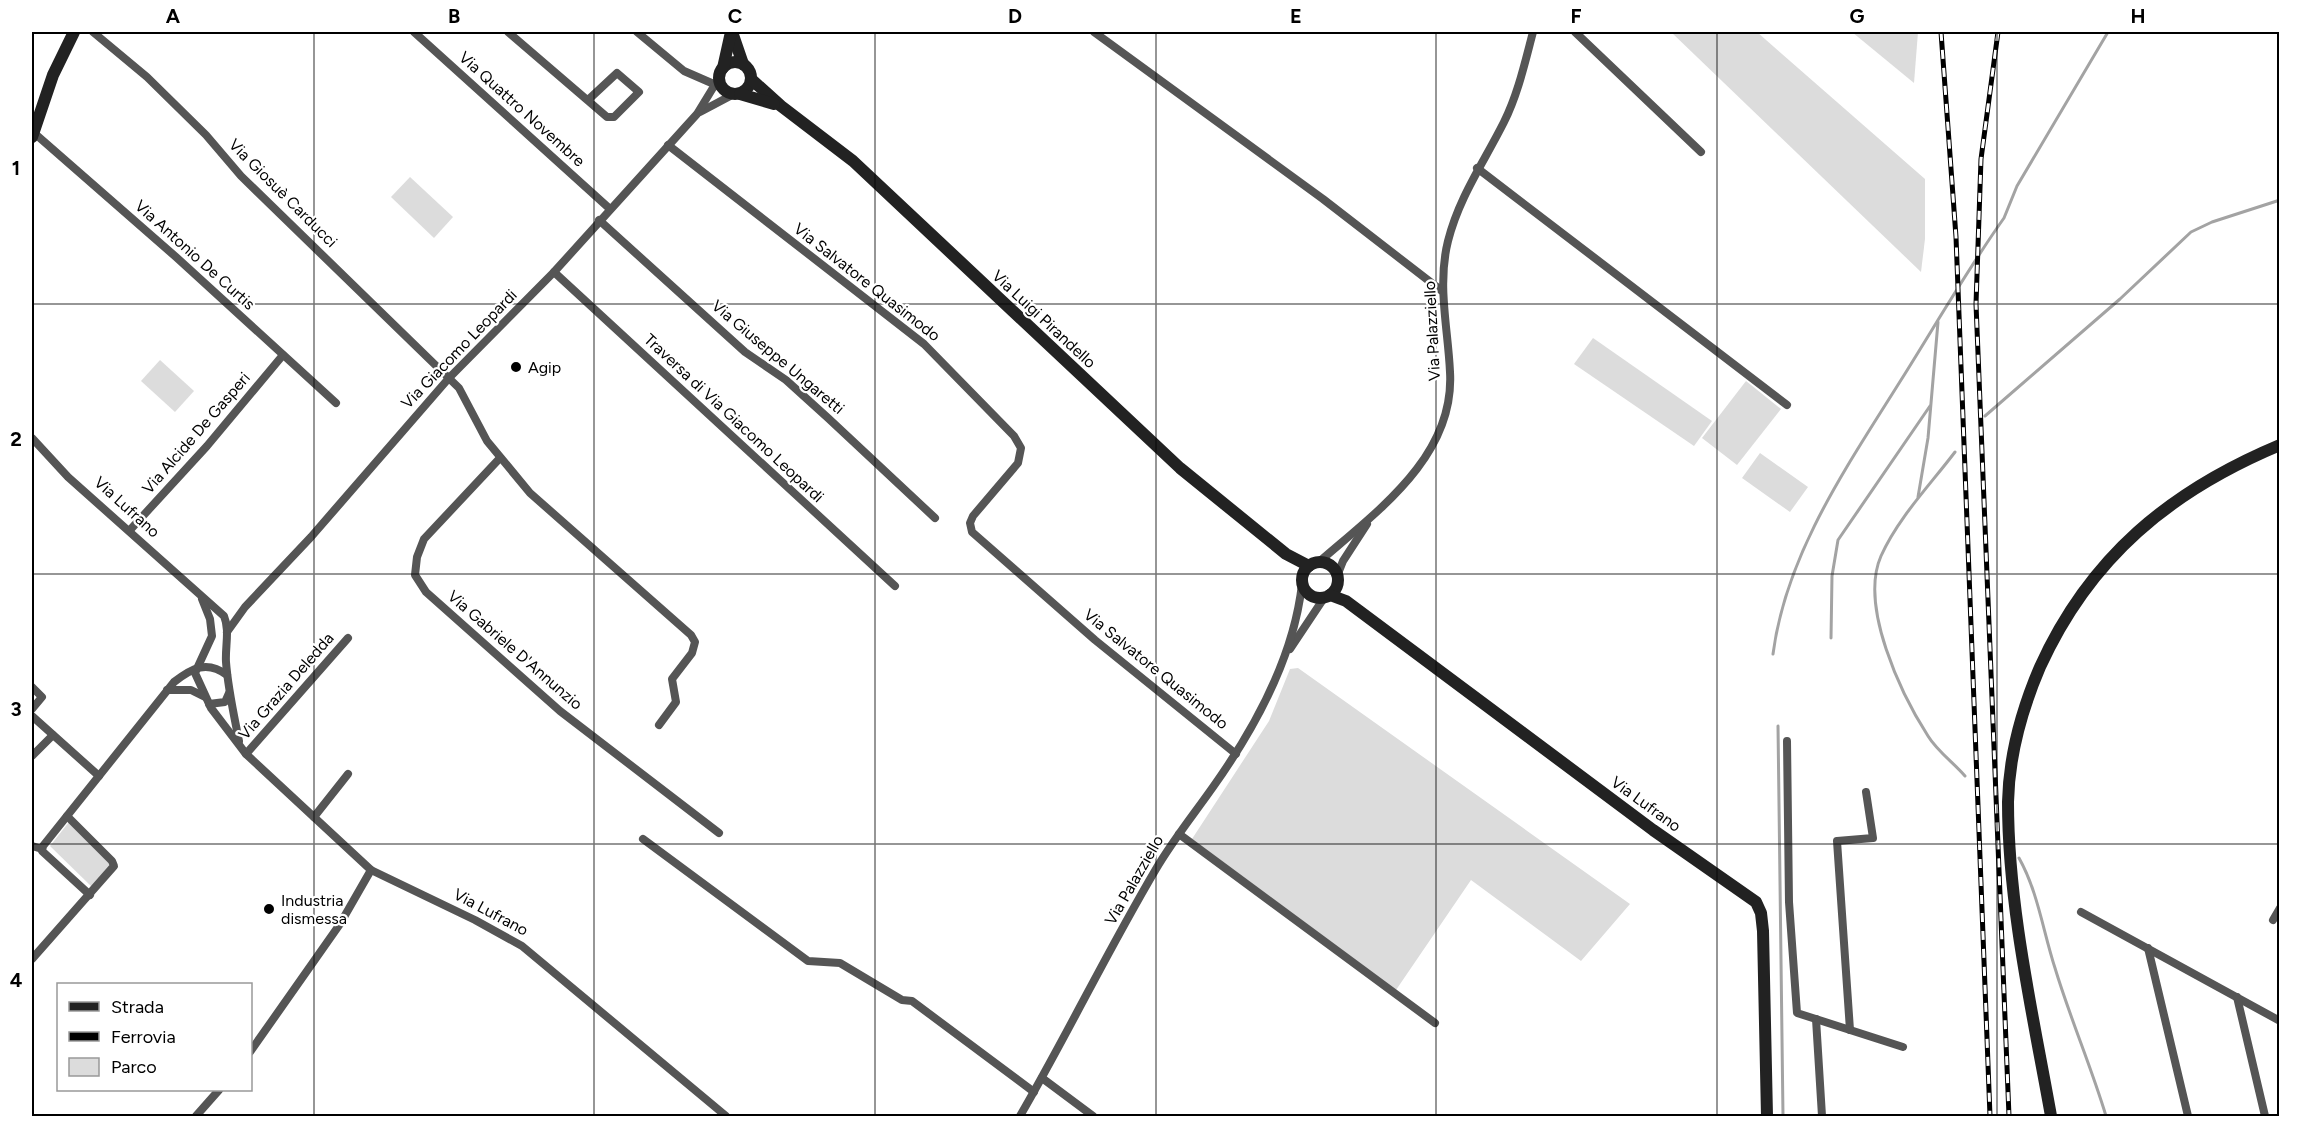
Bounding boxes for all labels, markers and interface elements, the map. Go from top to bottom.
text: A [166,4,181,28]
text: B [448,4,460,28]
text: C [728,4,742,28]
text: D [1008,4,1022,28]
text: E [1290,4,1302,28]
text: F [1570,4,1582,28]
text: G [1850,4,1865,28]
text: H [2131,4,2146,28]
street label: Via Quattro Novembre [455,48,589,171]
street label: Via Giosuè Carducci [225,135,341,251]
text: 1 [12,156,20,180]
street label: Via Antonio De Curtis [131,196,259,314]
street label: Via Salvatore Quasimodo [790,219,944,345]
street label: Via Luigi Pirandello [988,266,1100,372]
street label: Via Palazziello [1420,280,1444,382]
street label: Via Giacomo Leopardi [397,286,521,412]
street label: Via Giuseppe Ungaretti [708,296,848,418]
street label: Traversa di Via Giacomo Leopardi [640,330,828,506]
place label: Agip [528,358,561,377]
marker: Agip [509,360,523,374]
street label: Via Alcide De Gasperi [138,368,254,498]
text: 2 [10,427,22,451]
street label: Via Lufrano [90,473,164,541]
street label: Via Gabriele D'Annunzio [444,586,586,714]
street label: Via Salvatore Quasimodo [1080,605,1232,733]
street label: Via Grazia Deledda [234,629,338,743]
text: 3 [10,697,22,721]
street label: Via Lufrano [1607,772,1685,836]
street label: Via Palazziello [1101,832,1167,928]
street label: Via Lufrano [450,884,532,940]
place label: Industria dismessa [281,891,347,928]
marker: Industria dismessa [262,902,276,916]
text: 4 [10,968,23,992]
legend [57,983,252,1091]
text: Strada [111,996,164,1018]
text: Ferrovia [111,1026,176,1048]
text: Parco [111,1056,157,1078]

